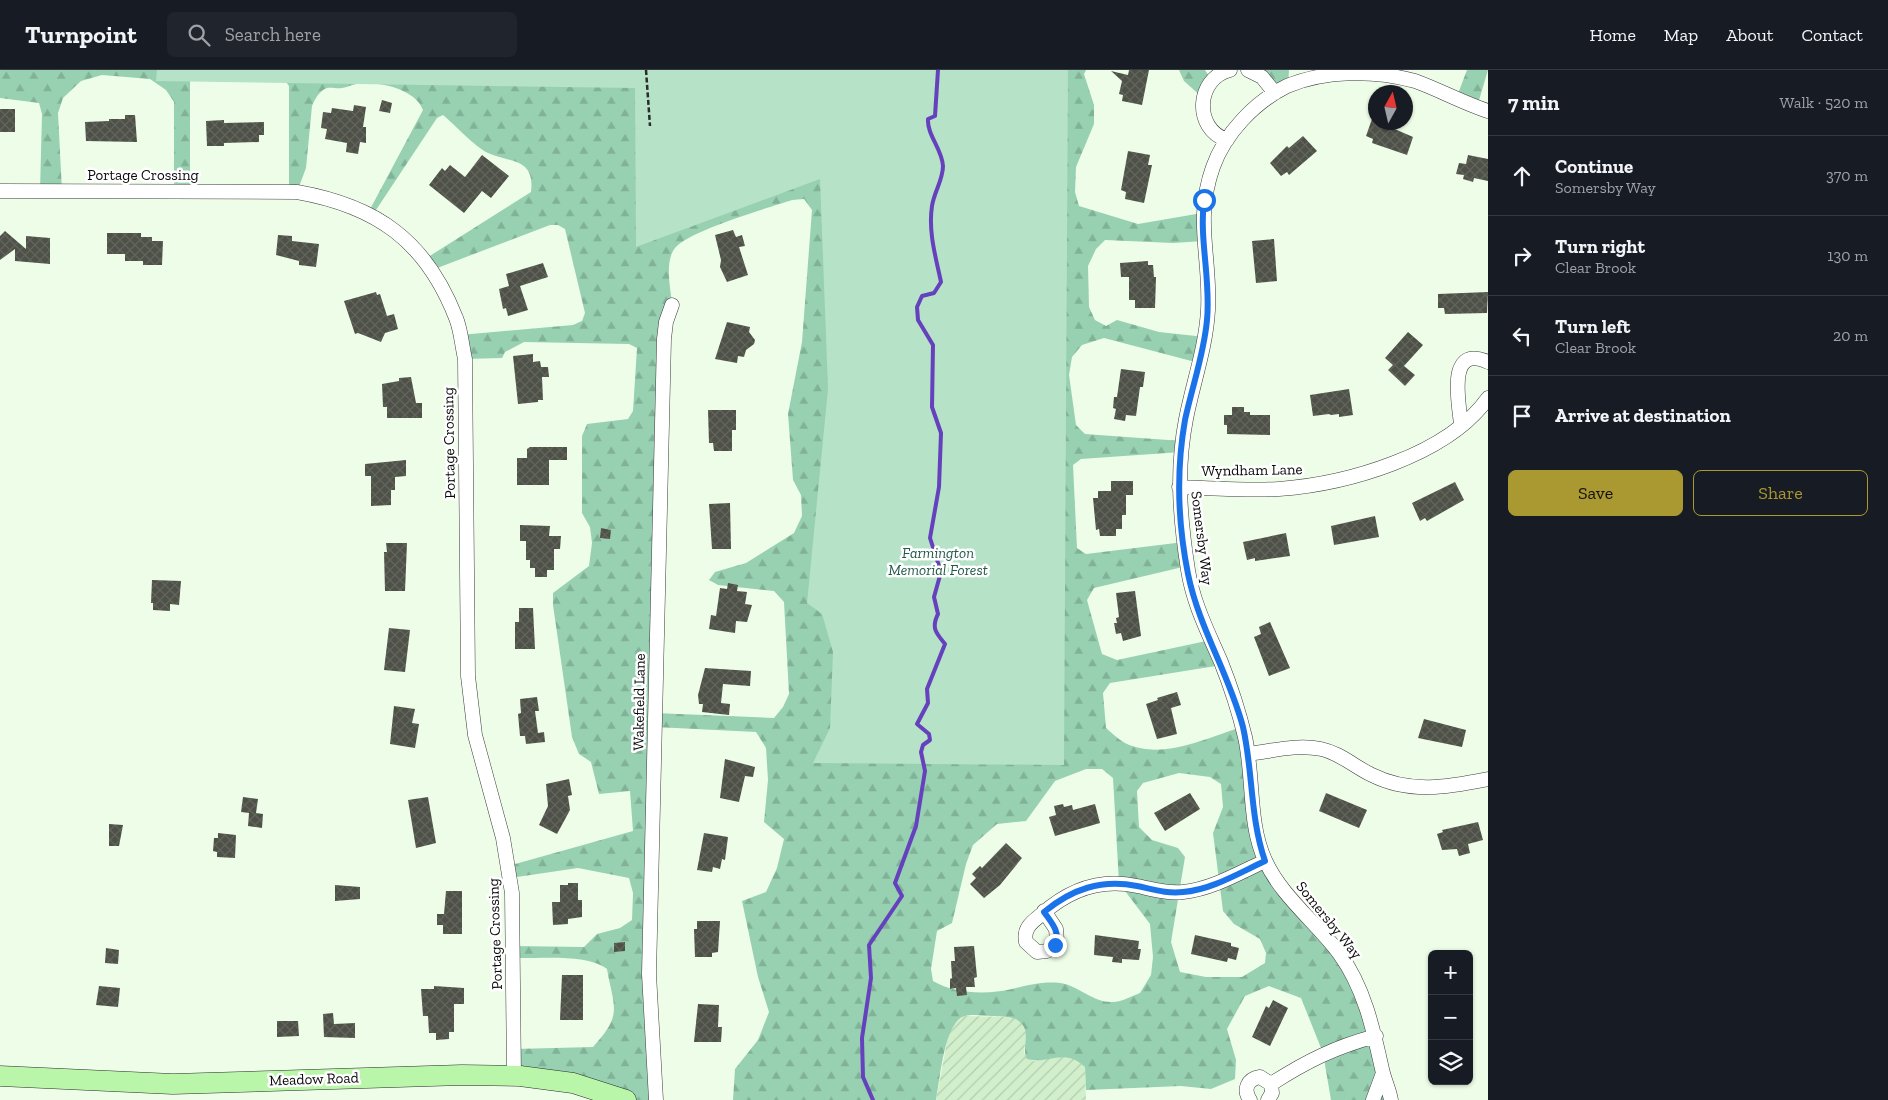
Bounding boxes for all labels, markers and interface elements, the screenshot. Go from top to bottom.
search box [167,12,517,57]
text: Turnpoint [25,20,137,49]
icon: search [185,21,213,49]
text: Search here [225,23,321,46]
text: Home [1589,24,1636,46]
text: Map [1664,24,1698,46]
text: About [1726,24,1773,46]
text: Contact [1801,24,1863,46]
north arrow [1368,85,1413,130]
text: 7 min [1508,90,1559,115]
text: Walk · 520 m [1780,93,1868,112]
text: Continue [1555,155,1633,178]
icon: ahead [1508,162,1536,190]
street label: Portage Crossing [87,166,199,184]
text: 370 m [1826,166,1868,185]
text: Somersby Way [1555,178,1656,197]
route start [1193,189,1216,212]
text: Turn right [1555,235,1645,258]
icon: right [1508,242,1536,270]
text: 130 m [1827,246,1868,265]
text: Clear Brook [1555,258,1636,277]
text: Turn left [1555,315,1630,338]
icon: left [1508,322,1536,350]
text: 20 m [1833,326,1868,345]
text: Clear Brook [1555,338,1636,357]
street label: Portage Crossing [439,387,459,499]
icon: arrive [1508,402,1536,430]
text: Arrive at destination [1555,404,1731,427]
street label: Wyndham Lane [1201,460,1303,480]
button: Save [1508,470,1683,516]
button: Share [1693,470,1868,516]
street label: Somersby Way [1187,490,1217,586]
park label: Farmington Memorial Forest [888,544,988,579]
street label: Wakefield Lane [629,653,649,751]
street label: Portage Crossing [484,878,506,990]
street label: Somersby Way [1292,878,1366,963]
route end [1044,934,1067,957]
map controls [1428,950,1473,1085]
button: + [1428,950,1473,995]
button: − [1428,995,1473,1040]
button: layers [1428,1040,1473,1085]
street label: Meadow Road [269,1068,360,1090]

